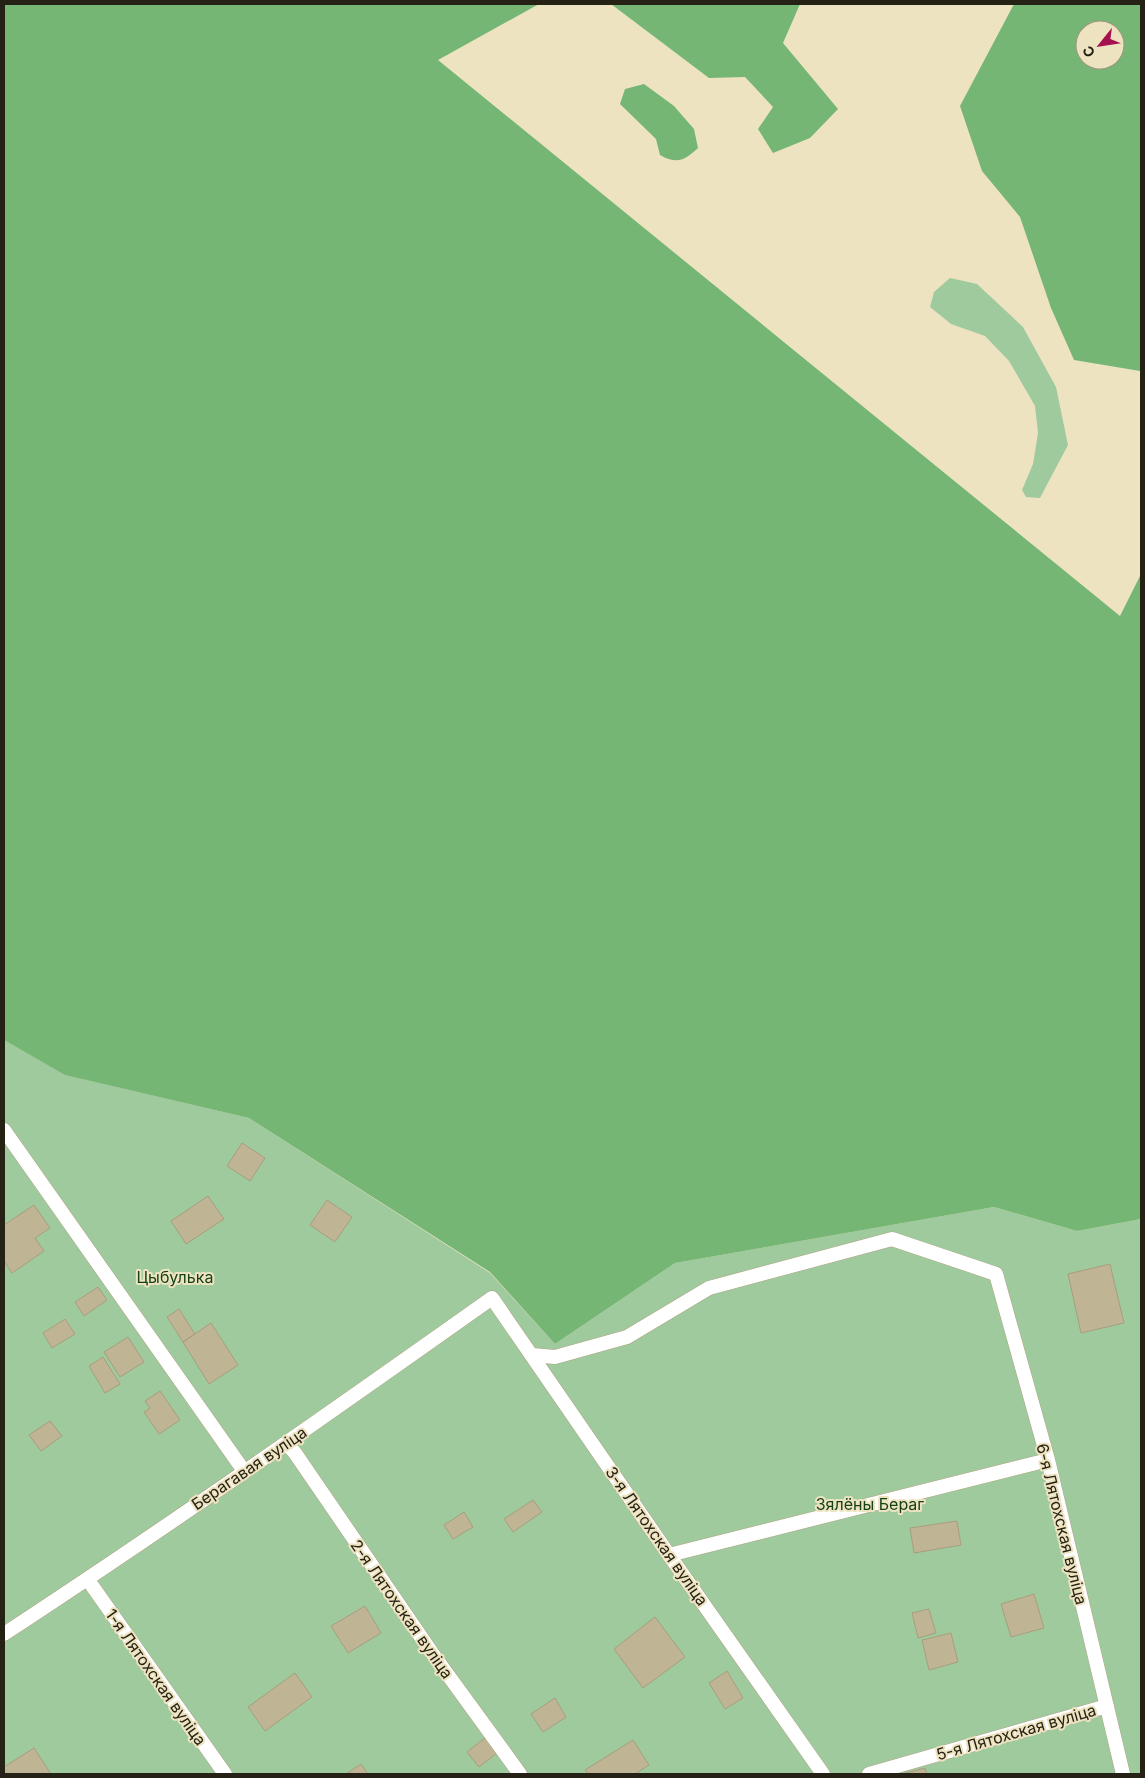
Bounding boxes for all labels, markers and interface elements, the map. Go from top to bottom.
north arrow [1075,20,1125,70]
text: С [1078,43,1098,60]
park label: Цыбулька [137,1267,213,1287]
street label: Берагавая вуліца [187,1422,311,1514]
street label: 6-я Лятохская вуліца [1032,1441,1092,1607]
street label: 3-я Лятохская вуліца [601,1463,713,1609]
park label: Зялёны Бераг [816,1494,924,1514]
street label: 2-я Лятохская вуліца [346,1536,458,1682]
street label: 1-я Лятохская вуліца [101,1605,211,1749]
street label: 5-я Лятохская вуліца [934,1700,1098,1764]

